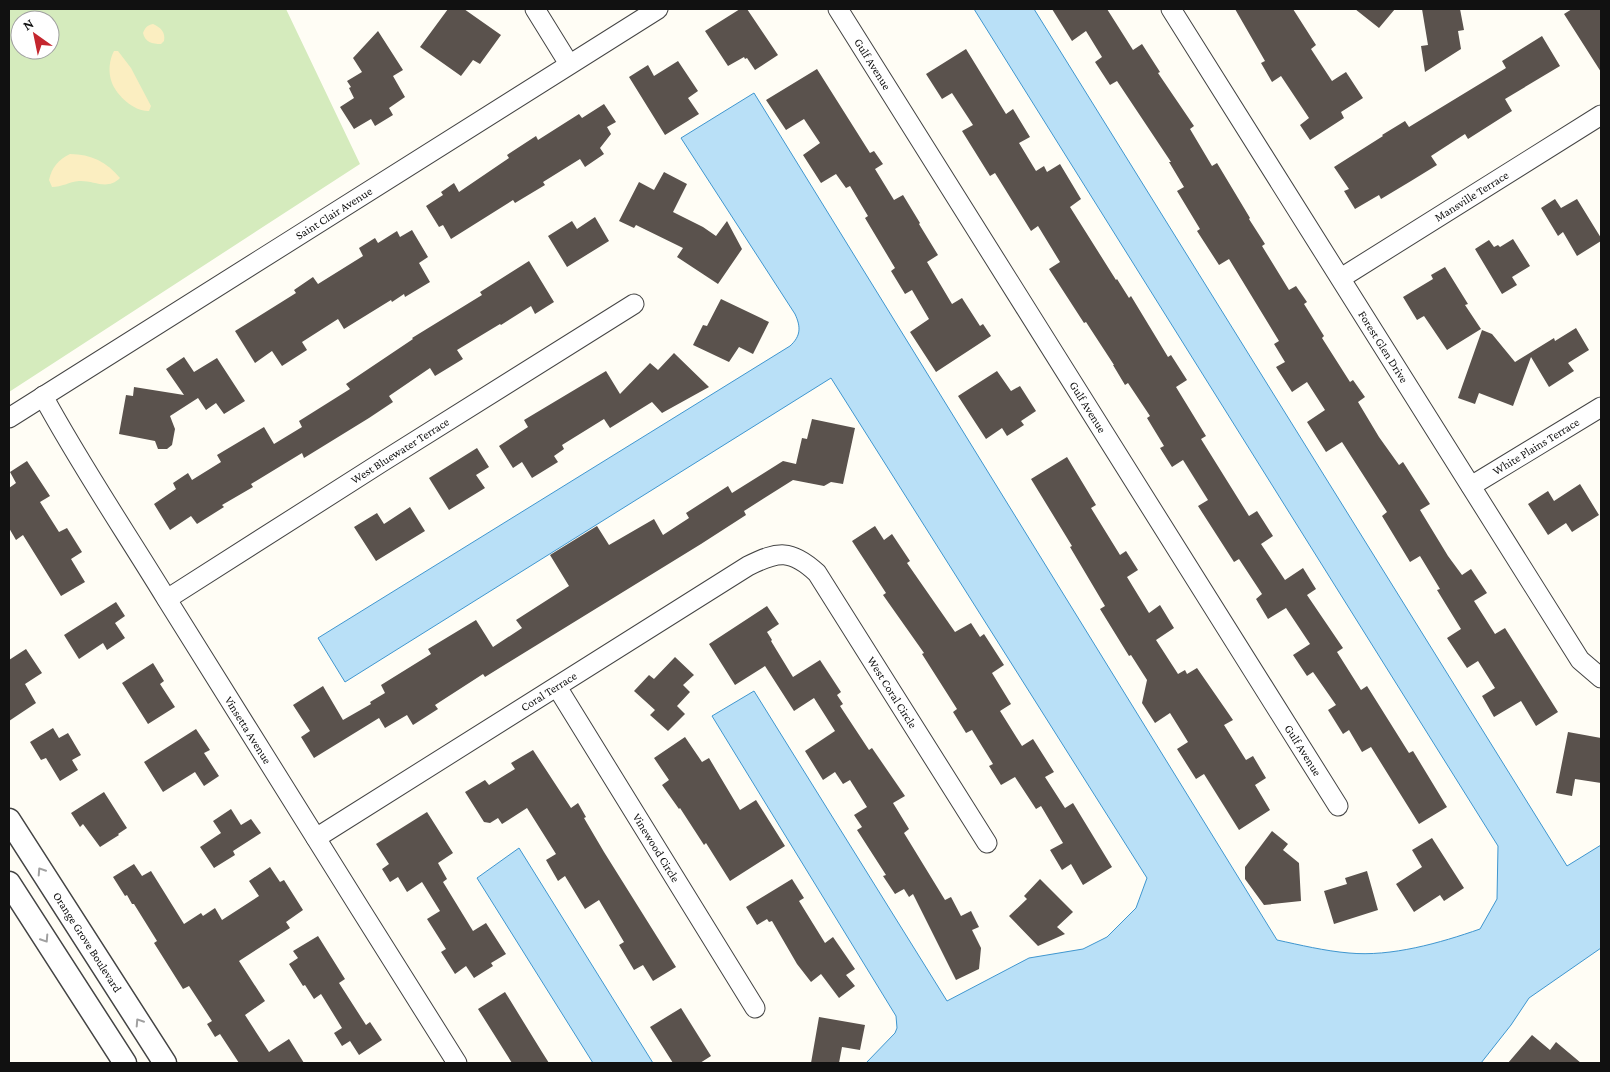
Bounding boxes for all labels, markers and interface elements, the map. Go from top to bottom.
north arrow [10,10,60,60]
text: N [20,15,37,33]
street label: Gulf Avenue [851,36,894,92]
street label: Mansville Terrace [1432,168,1511,225]
street label: Saint Clair Avenue [293,184,375,243]
street label: Forest Glen Drive [1355,308,1411,386]
street label: Gulf Avenue [1066,379,1109,436]
street label: West Bluewater Terrace [348,415,452,487]
street label: White Plains Terrace [1490,415,1582,478]
street label: West Coral Circle [864,654,920,731]
street label: Coral Terrace [518,669,579,714]
street label: Vinsetta Avenue [222,694,274,767]
street label: Gulf Avenue [1282,722,1324,779]
street label: Vinewood Circle [630,811,683,885]
one-way arrow [38,867,48,876]
street label: Orange Grove Boulevard [50,889,125,995]
one-way arrow [38,933,48,942]
one-way arrow [136,1019,145,1028]

